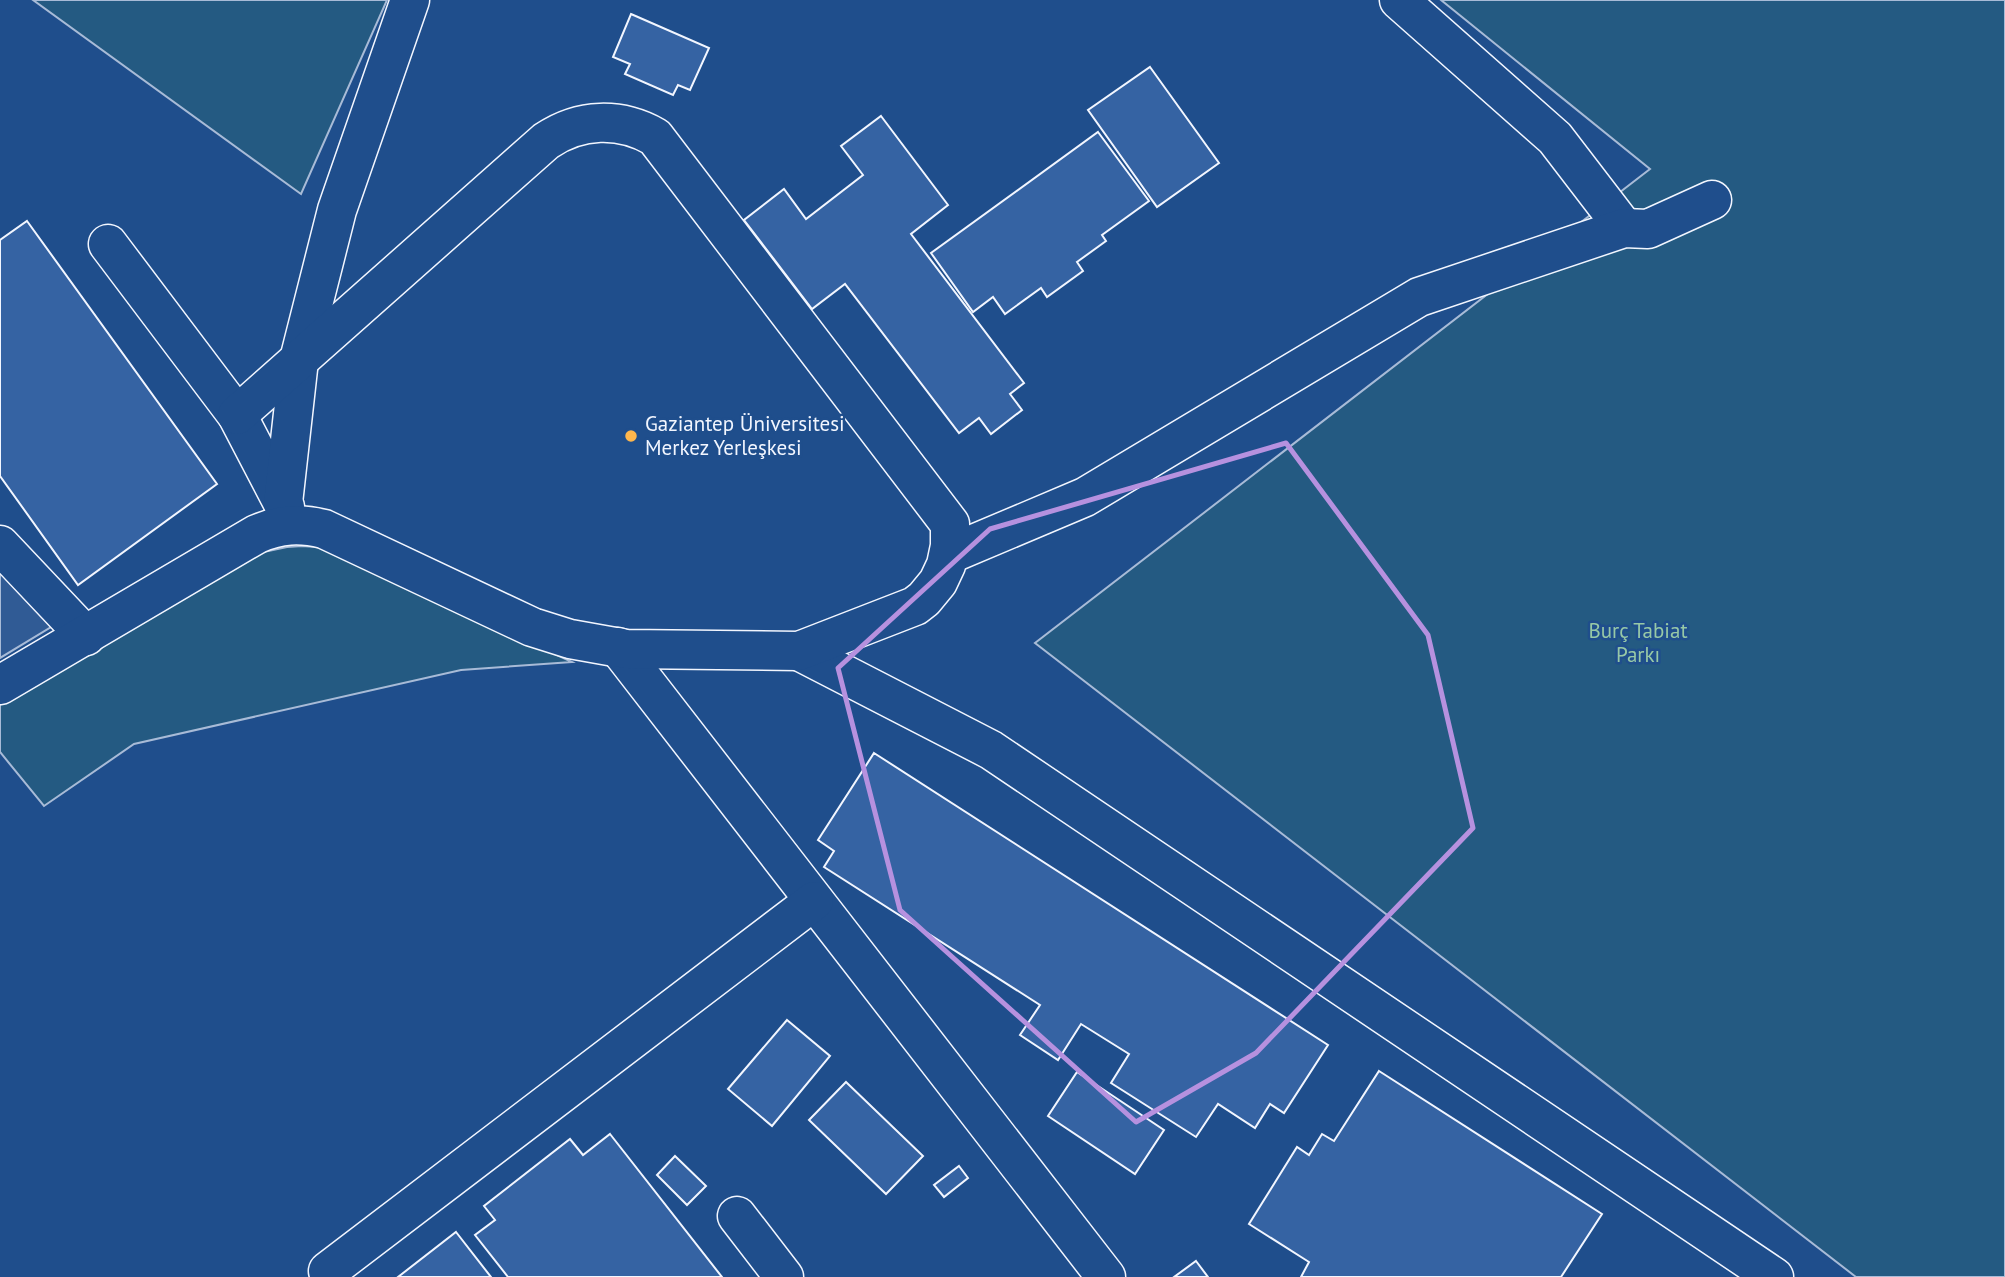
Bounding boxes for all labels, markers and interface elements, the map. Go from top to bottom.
place label: Gaziantep Üniversitesi Merkez Yerleşkesi [645,410,845,461]
marker: Gaziantep Üniversitesi Merkez Yerleşkesi [623,428,639,444]
park label: Burç Tabiat Parkı [1588,617,1688,668]

